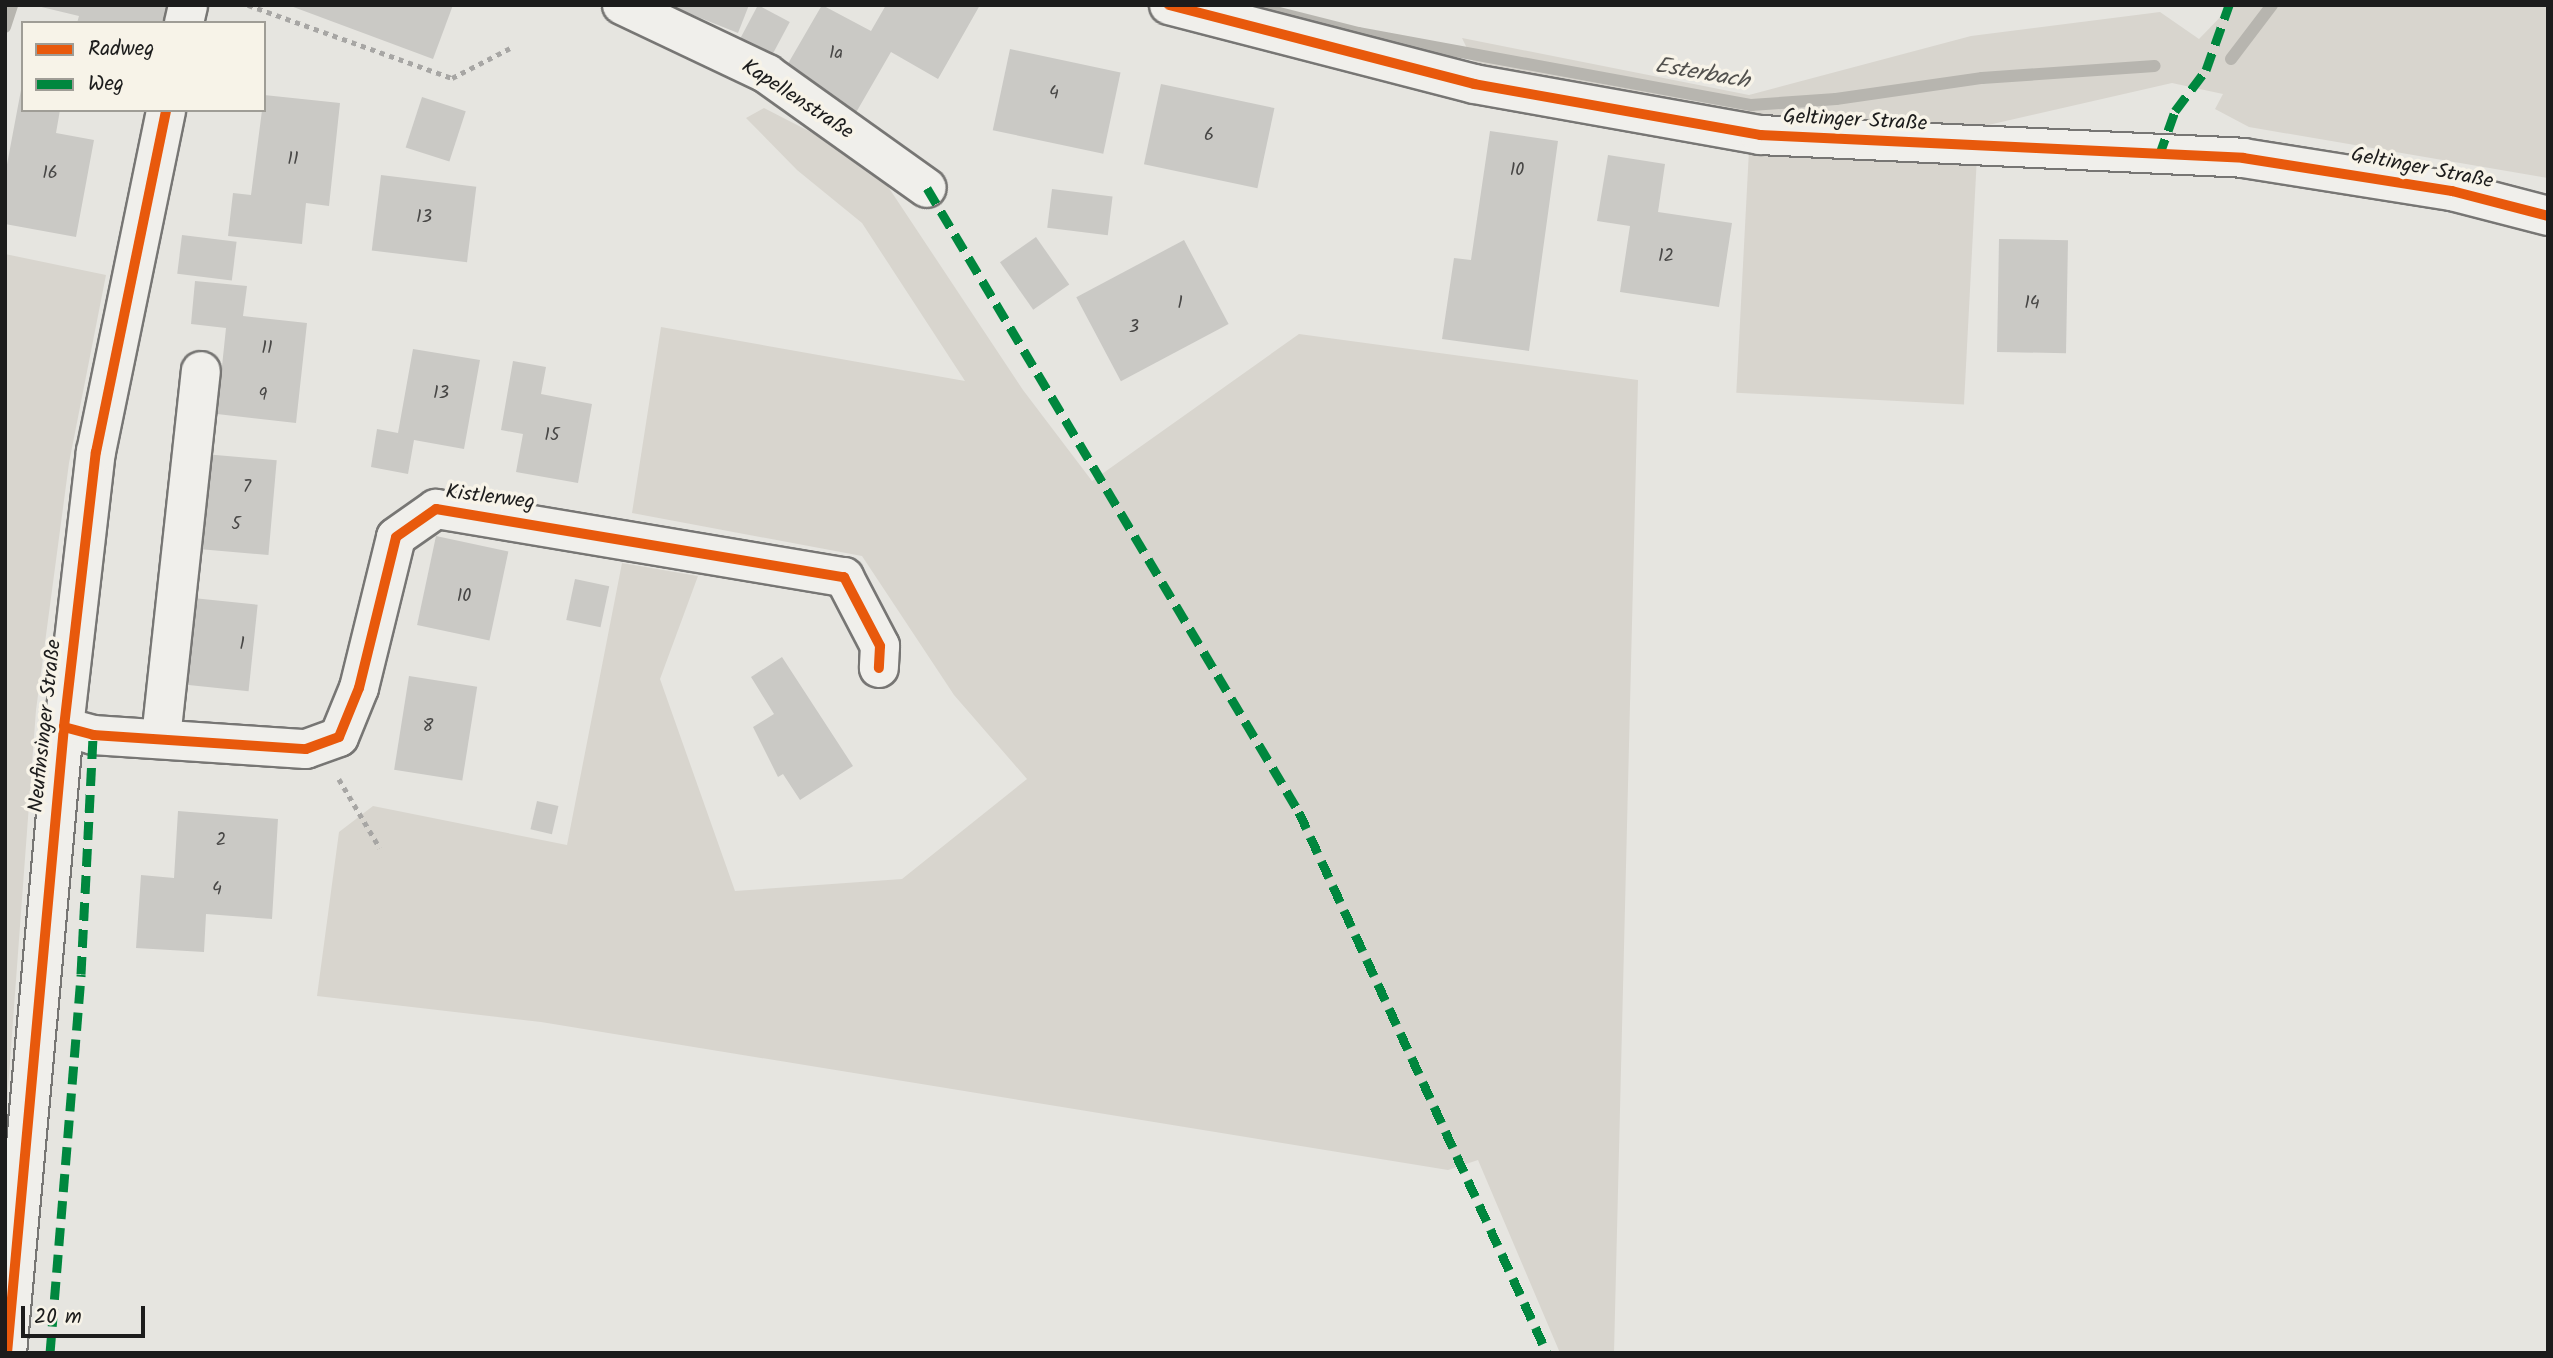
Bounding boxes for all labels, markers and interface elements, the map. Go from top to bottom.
legend [21,21,266,112]
text: Radweg [88,33,154,66]
house number: 1a [829,43,843,65]
water label: Esterbach [1653,52,1751,96]
street label: Kapellenstraße [736,54,858,146]
text: Weg [88,68,124,101]
house number: 4 [1049,83,1059,105]
street label: Geltinger Straße [1782,105,1928,137]
house number: 6 [1204,125,1214,147]
street label: Geltinger Straße [2349,143,2495,195]
house number: 11 [287,149,299,171]
house number: 10 [1510,160,1524,182]
house number: 16 [42,163,58,185]
house number: 13 [416,207,432,229]
house number: 12 [1658,246,1674,268]
house number: 1 [1177,293,1183,315]
house number: 14 [2024,293,2040,315]
house number: 3 [1129,317,1139,339]
house number: 11 [261,338,273,360]
house number: 13 [433,383,449,405]
house number: 9 [259,385,267,407]
house number: 15 [544,425,560,447]
house number: 7 [243,477,251,499]
street label: Kistlerweg [444,480,536,516]
house number: 5 [231,514,241,536]
house number: 10 [457,586,471,608]
house number: 1 [239,634,245,656]
street label: Neufinsinger Straße [24,638,68,814]
house number: 8 [423,716,433,738]
house number: 2 [216,830,226,852]
house number: 4 [212,879,222,901]
scale bar [24,1292,149,1336]
text: 20 m [34,1301,82,1334]

